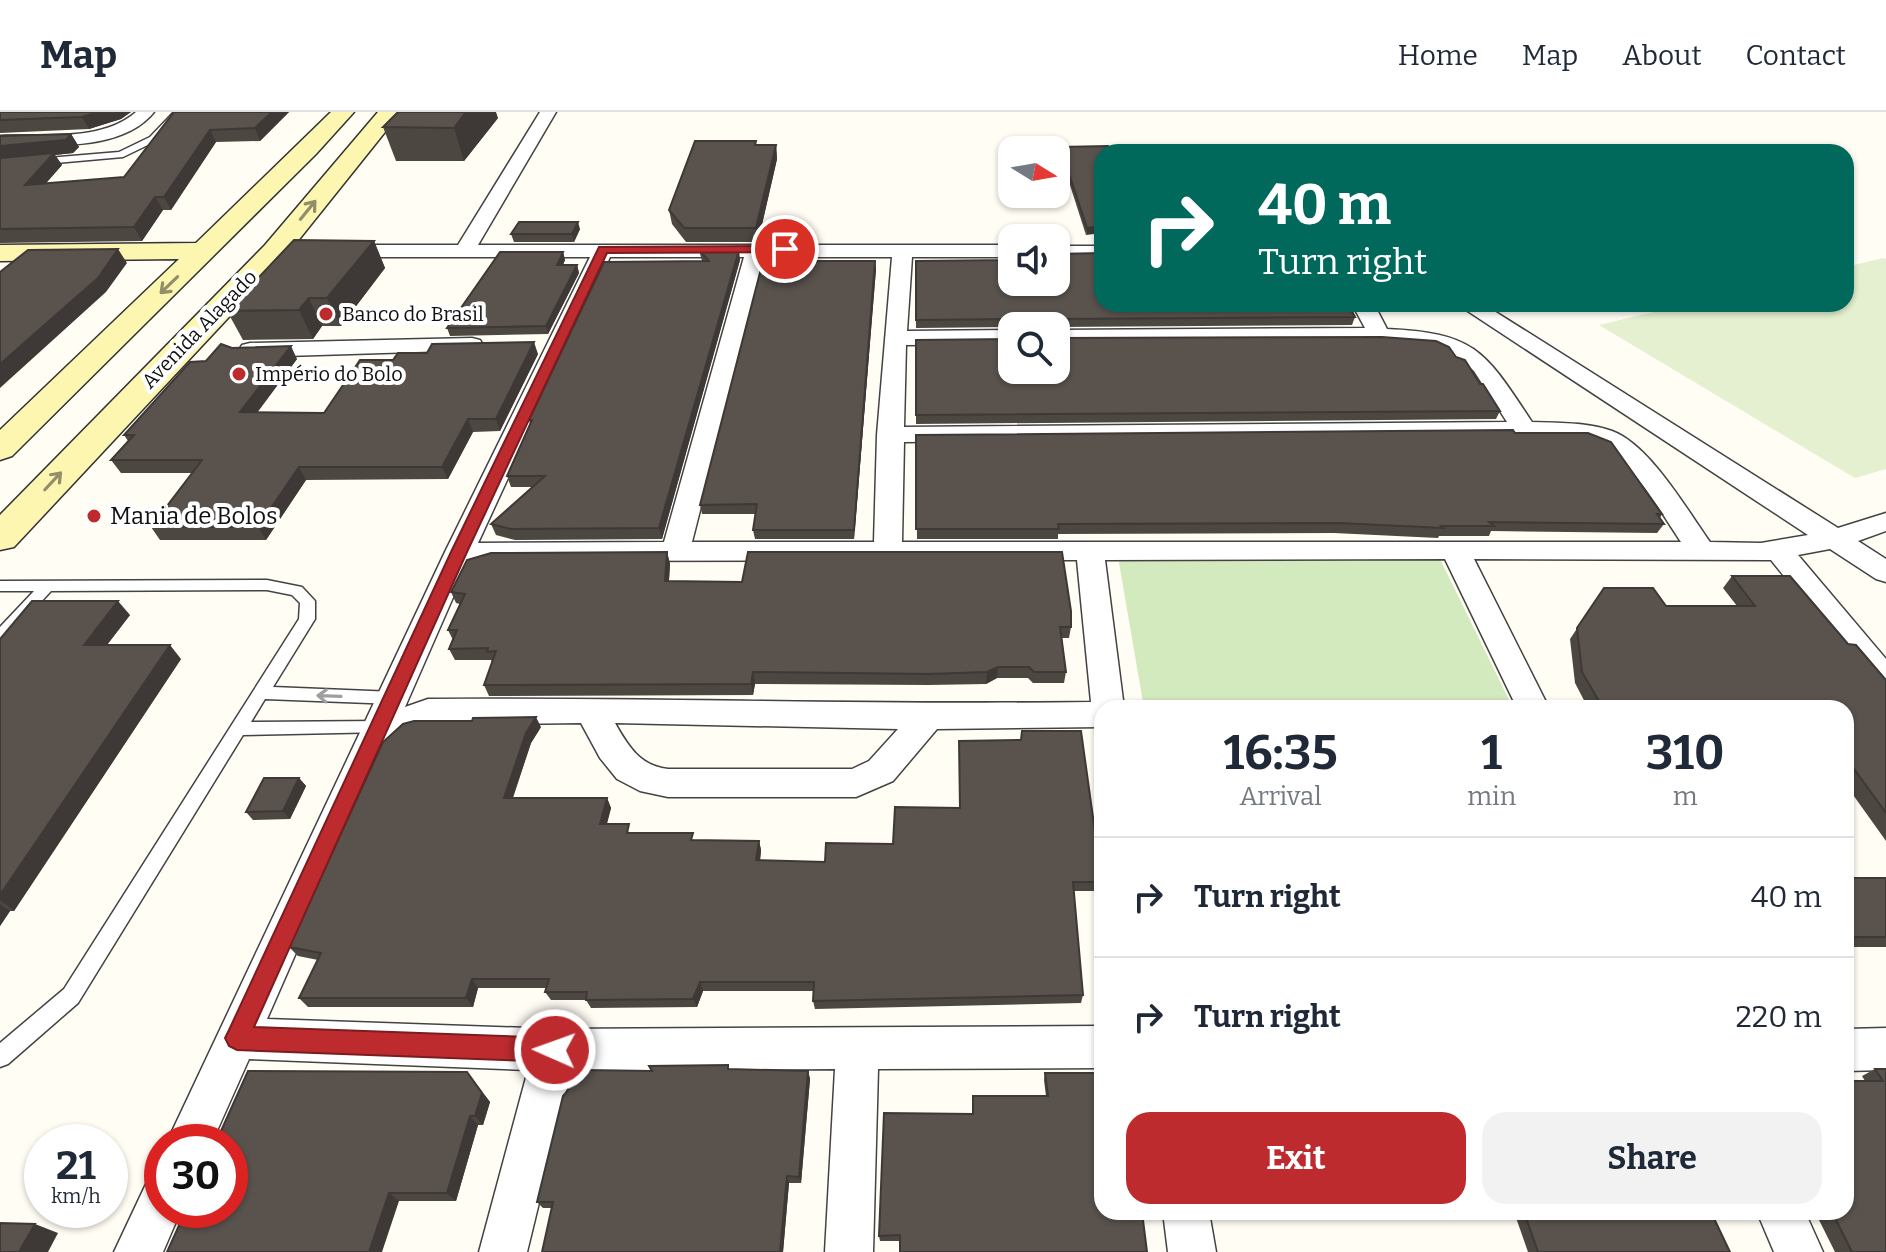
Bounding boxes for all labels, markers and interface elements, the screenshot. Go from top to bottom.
text: Map [40,32,117,78]
text: Home [1398,39,1478,72]
text: Map [1522,39,1578,72]
text: About [1622,39,1702,72]
text: Contact [1746,39,1846,72]
north arrow [998,136,1070,208]
map controls [998,136,1070,384]
text: 40 m [1258,172,1391,239]
icon: right [1126,176,1230,280]
one-way arrow [299,201,317,221]
pin [751,215,819,283]
button: sound [998,224,1070,296]
icon: arrive [763,227,807,271]
text: Turn right [1258,240,1427,284]
street label: Avenida Alagado [137,265,261,393]
one-way arrow [159,275,179,294]
place label: Banco do Brasil [342,302,484,326]
marker: Banco do Brasil [317,305,335,323]
button: search [998,312,1070,384]
place label: Império do Bolo [255,362,403,386]
marker: Império do Bolo [230,365,248,383]
one-way arrow [44,472,62,492]
place label: Mania de Bolos [110,502,277,530]
marker: Mania de Bolos [85,507,103,525]
one-way arrow [316,688,343,703]
text: 16:35 [1223,724,1338,782]
text: 1 [1481,724,1502,782]
text: 310 [1646,724,1725,782]
text: Arrival [1239,781,1322,812]
text: min [1467,781,1516,812]
text: m [1673,781,1697,812]
icon: right [1126,875,1170,919]
text: Turn right [1194,879,1341,915]
text: 40 m [1751,879,1822,915]
icon: right [1126,995,1170,1039]
text: Turn right [1194,999,1341,1035]
text: 220 m [1736,999,1822,1035]
position arrow [513,1008,597,1092]
button: Exit [1126,1112,1466,1204]
button: Share [1482,1112,1822,1204]
speed limit sign: 30 [144,1124,248,1228]
text: 21 [56,1142,96,1190]
text: km/h [51,1184,101,1208]

